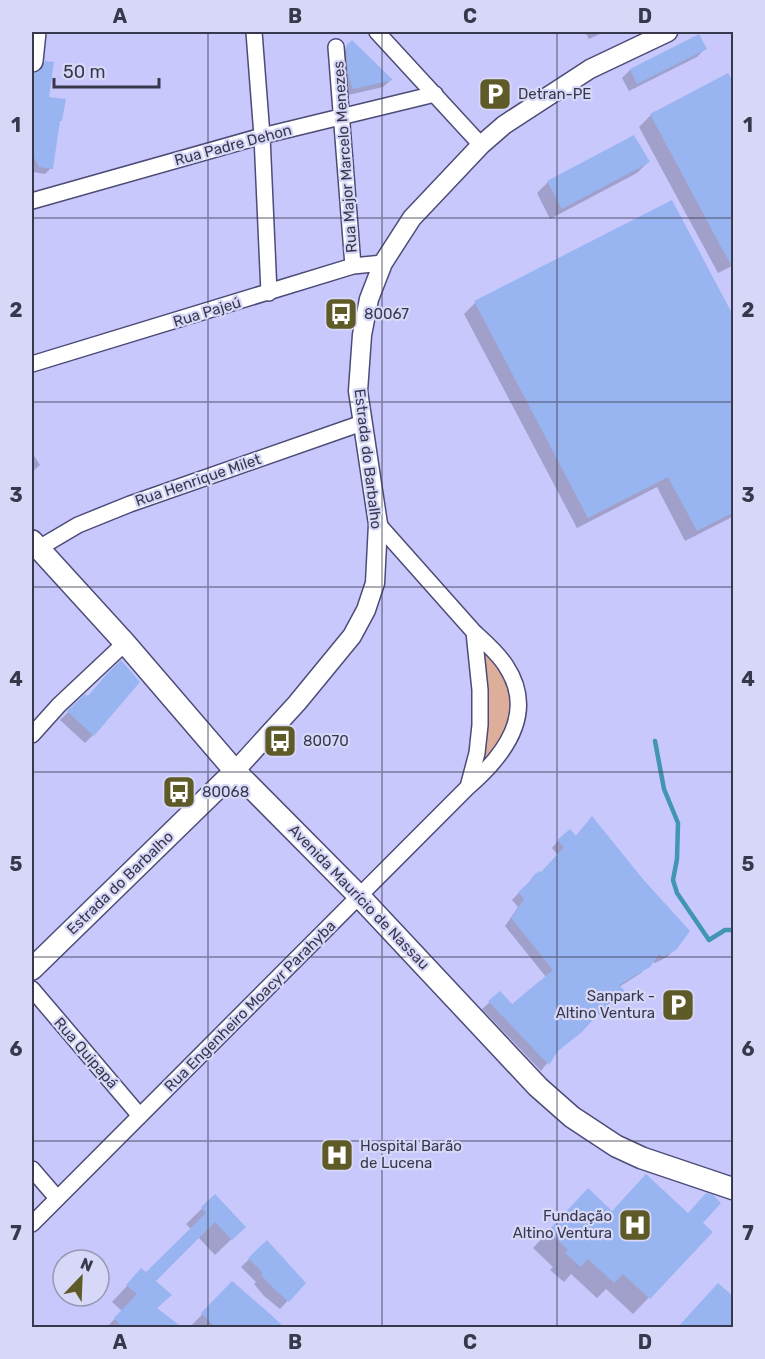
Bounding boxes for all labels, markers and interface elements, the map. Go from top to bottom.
text: A [113,4,128,28]
text: B [288,4,302,28]
text: C [463,4,477,28]
text: D [638,4,652,28]
scale bar [54,51,159,89]
street label: Rua Major Marcelo Menezes [329,60,361,254]
text: 50 m [63,61,106,83]
parking icon: Detran-PE [477,76,513,112]
place label: Detran-PE [518,85,591,103]
text: 1 [11,113,21,137]
text: 1 [743,113,753,137]
street label: Rua Padre Dehon [172,121,294,169]
street label: Rua Pajeú [171,293,243,331]
bus stop icon: 80067 [323,296,359,332]
text: 2 [10,298,23,322]
text: 2 [742,298,755,322]
place label: 80067 [364,305,409,323]
street label: Estrada do Barbalho [350,388,386,530]
street label: Rua Henrique Milet [133,450,263,510]
text: 3 [9,483,23,507]
text: 3 [741,483,755,507]
text: 4 [9,667,23,691]
text: 4 [741,667,755,691]
bus stop icon: 80070 [262,723,298,759]
place label: 80070 [303,732,349,750]
bus stop icon: 80068 [161,774,197,810]
place label: 80068 [202,783,249,801]
street label: Avenida Maurício de Nassau [285,821,433,973]
street label: Estrada do Barbalho [63,828,177,938]
text: 5 [10,852,23,876]
text: 5 [742,852,755,876]
street label: Rua Engenheiro Moacyr Parahyba [161,917,339,1095]
place label: Sanpark - Altino Ventura [556,987,655,1022]
parking icon: Sanpark - Altino Ventura [660,987,696,1023]
street label: Rua Quipapá [50,1014,122,1092]
text: 6 [9,1037,23,1061]
text: 6 [741,1037,755,1061]
hospital icon: Hospital Barão de Lucena [319,1137,355,1173]
place label: Hospital Barão de Lucena [360,1137,462,1172]
place label: Fundação Altino Ventura [513,1207,612,1242]
hospital icon: Fundação Altino Ventura [617,1207,653,1243]
text: 7 [10,1221,22,1245]
text: 7 [742,1221,754,1245]
north arrow [51,1248,111,1308]
text: N [78,1254,96,1276]
text: A [113,1330,128,1354]
text: B [288,1330,302,1354]
text: C [463,1330,477,1354]
text: D [638,1330,652,1354]

